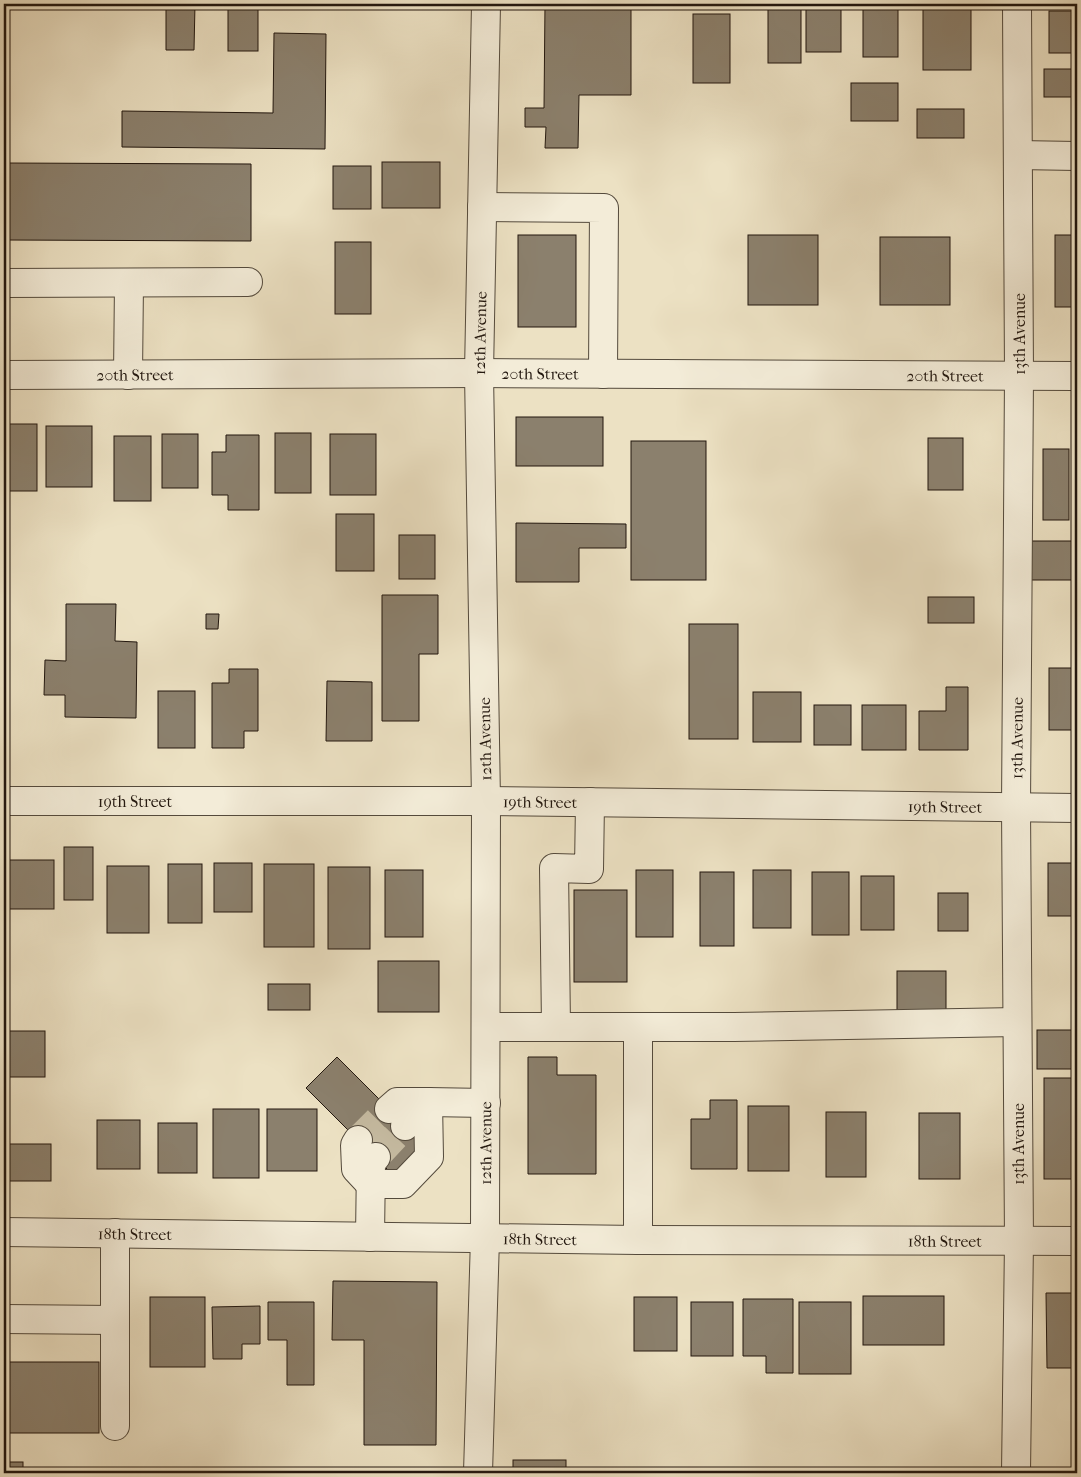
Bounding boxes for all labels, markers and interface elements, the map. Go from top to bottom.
street label: 12th Avenue [469,291,490,375]
street label: 13th Avenue [1010,293,1029,375]
street label: 20th Street [501,364,579,383]
street label: 20th Street [96,365,174,384]
street label: 20th Street [906,366,984,385]
street label: 12th Avenue [475,697,495,781]
street label: 13th Avenue [1007,697,1026,779]
street label: 19th Street [98,792,173,811]
street label: 19th Street [503,792,578,812]
street label: 19th Street [908,796,983,816]
street label: 12th Avenue [476,1101,495,1185]
street label: 13th Avenue [1009,1103,1028,1185]
street label: 18th Street [98,1224,172,1244]
street label: 18th Street [503,1229,577,1249]
street label: 18th Street [908,1231,982,1250]

